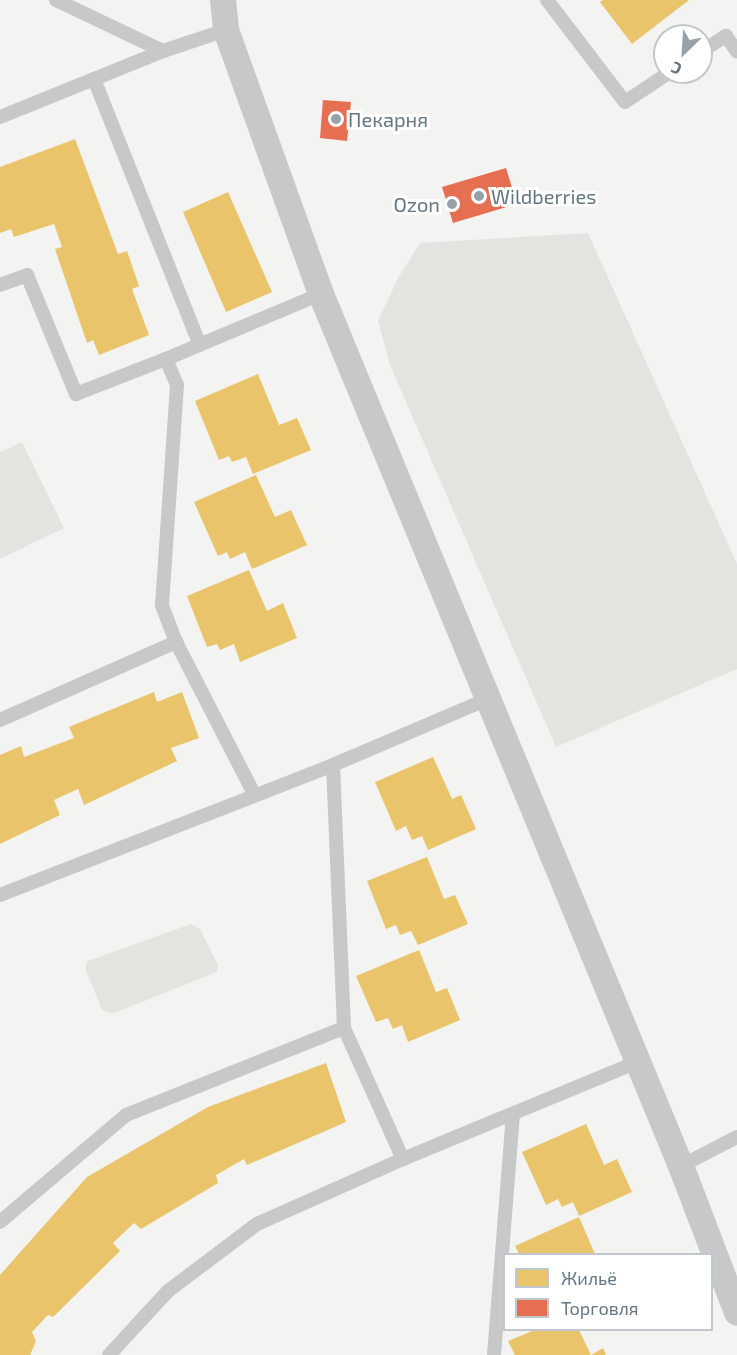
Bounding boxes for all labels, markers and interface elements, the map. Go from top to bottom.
north arrow [653,24,713,84]
text: С [668,58,684,80]
place label: Пекарня [348,107,428,131]
marker: Пекарня [329,112,343,126]
place label: Wildberries [491,184,596,208]
marker: Wildberries [472,189,486,203]
place label: Ozon [393,192,440,216]
marker: Ozon [445,197,459,211]
legend [503,1253,713,1331]
text: Жильё [561,1267,617,1289]
text: Торговля [561,1297,639,1319]

